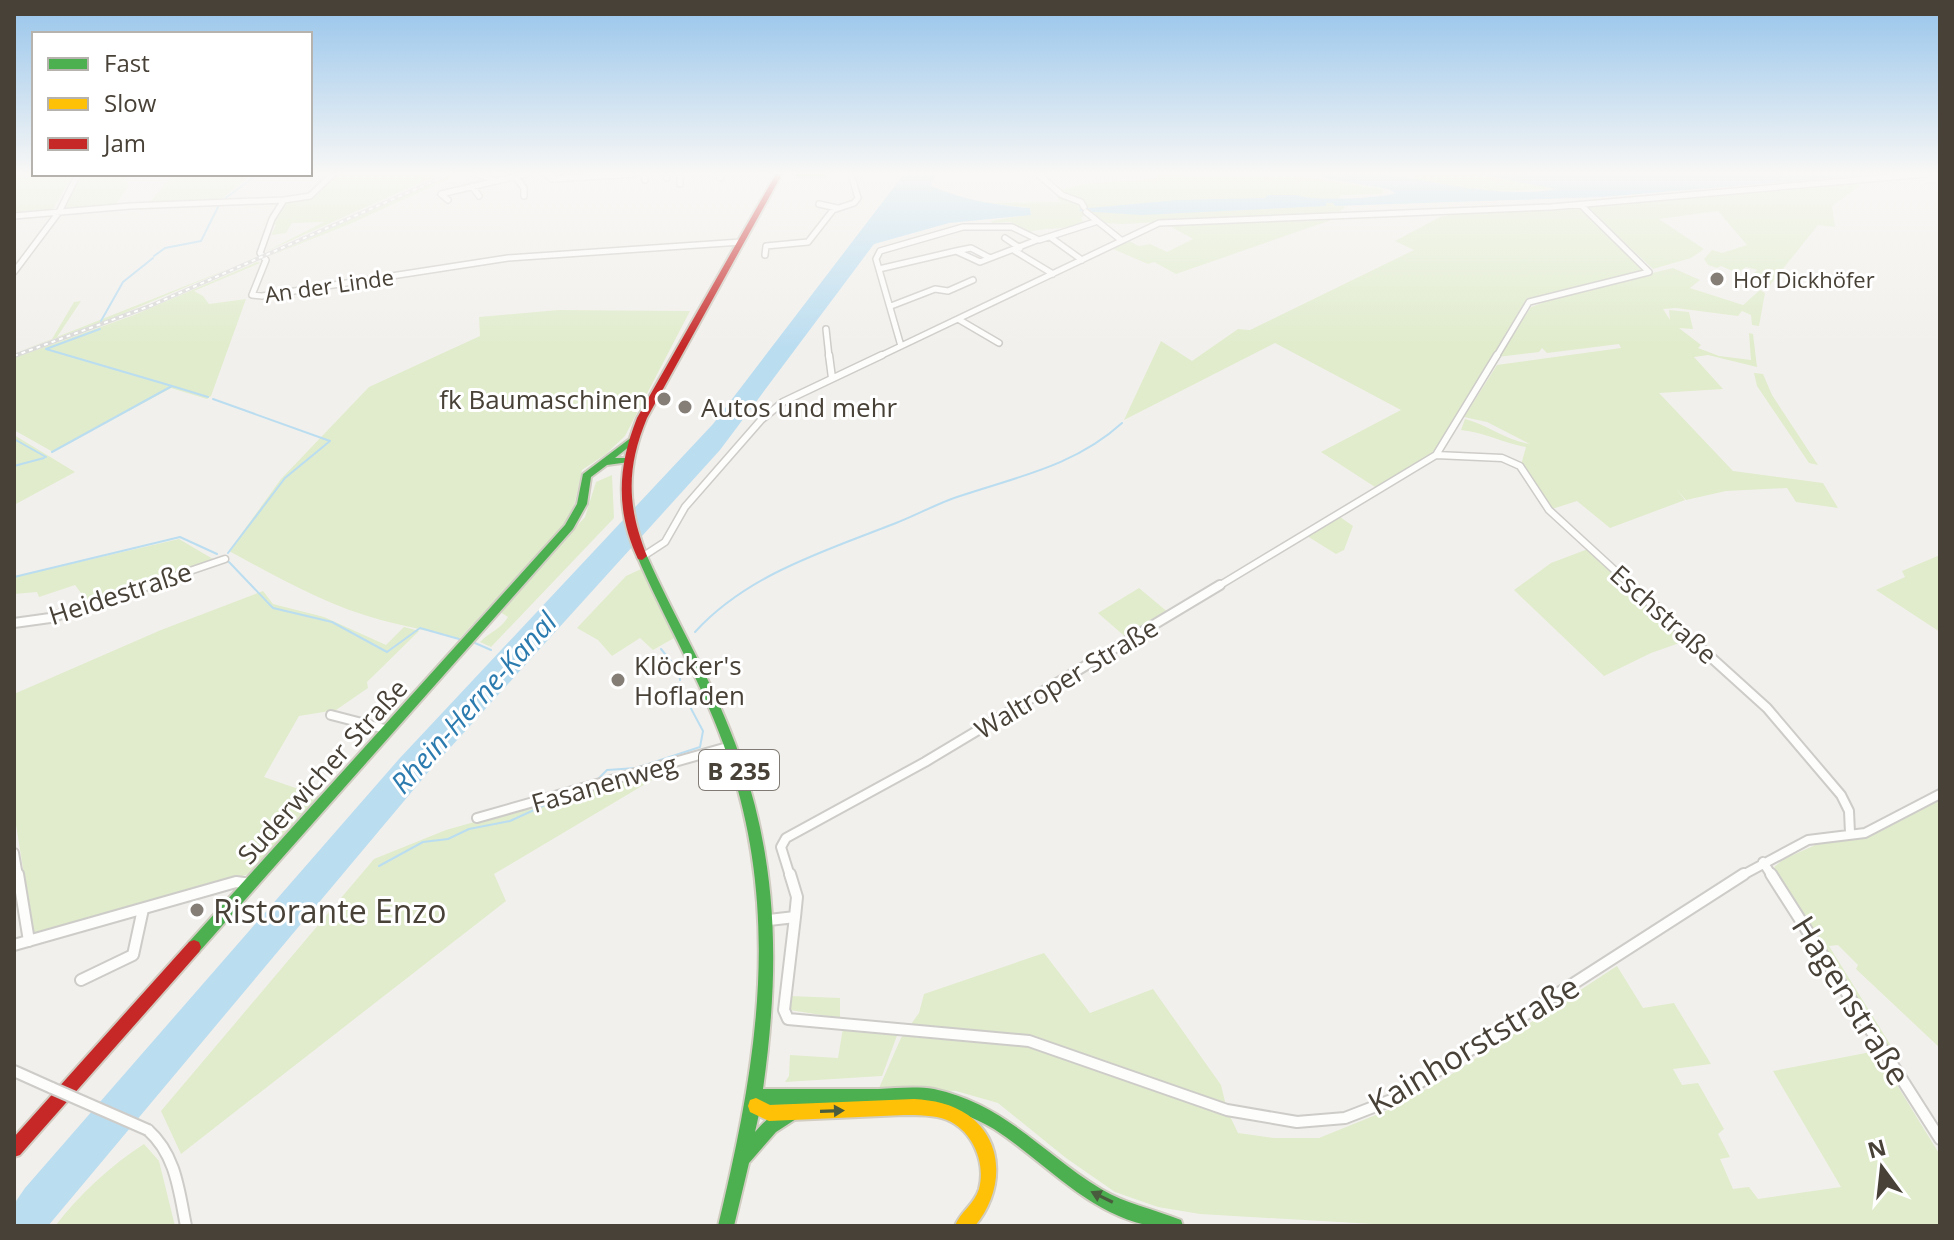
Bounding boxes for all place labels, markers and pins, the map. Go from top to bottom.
place label: Hof Dickhöfer [1733,264,1875,294]
marker: Hof Dickhöfer [1708,270,1726,288]
place label: fk Baumaschinen [439,381,648,417]
place label: Autos und mehr [701,389,898,425]
marker: fk Baumaschinen [655,390,673,408]
marker: Autos und mehr [676,398,694,416]
place label: Klöcker's Hofladen [634,647,745,713]
marker: Klöcker's Hofladen [609,671,627,689]
place label: Ristorante Enzo [213,889,447,932]
marker: Ristorante Enzo [188,901,206,919]

